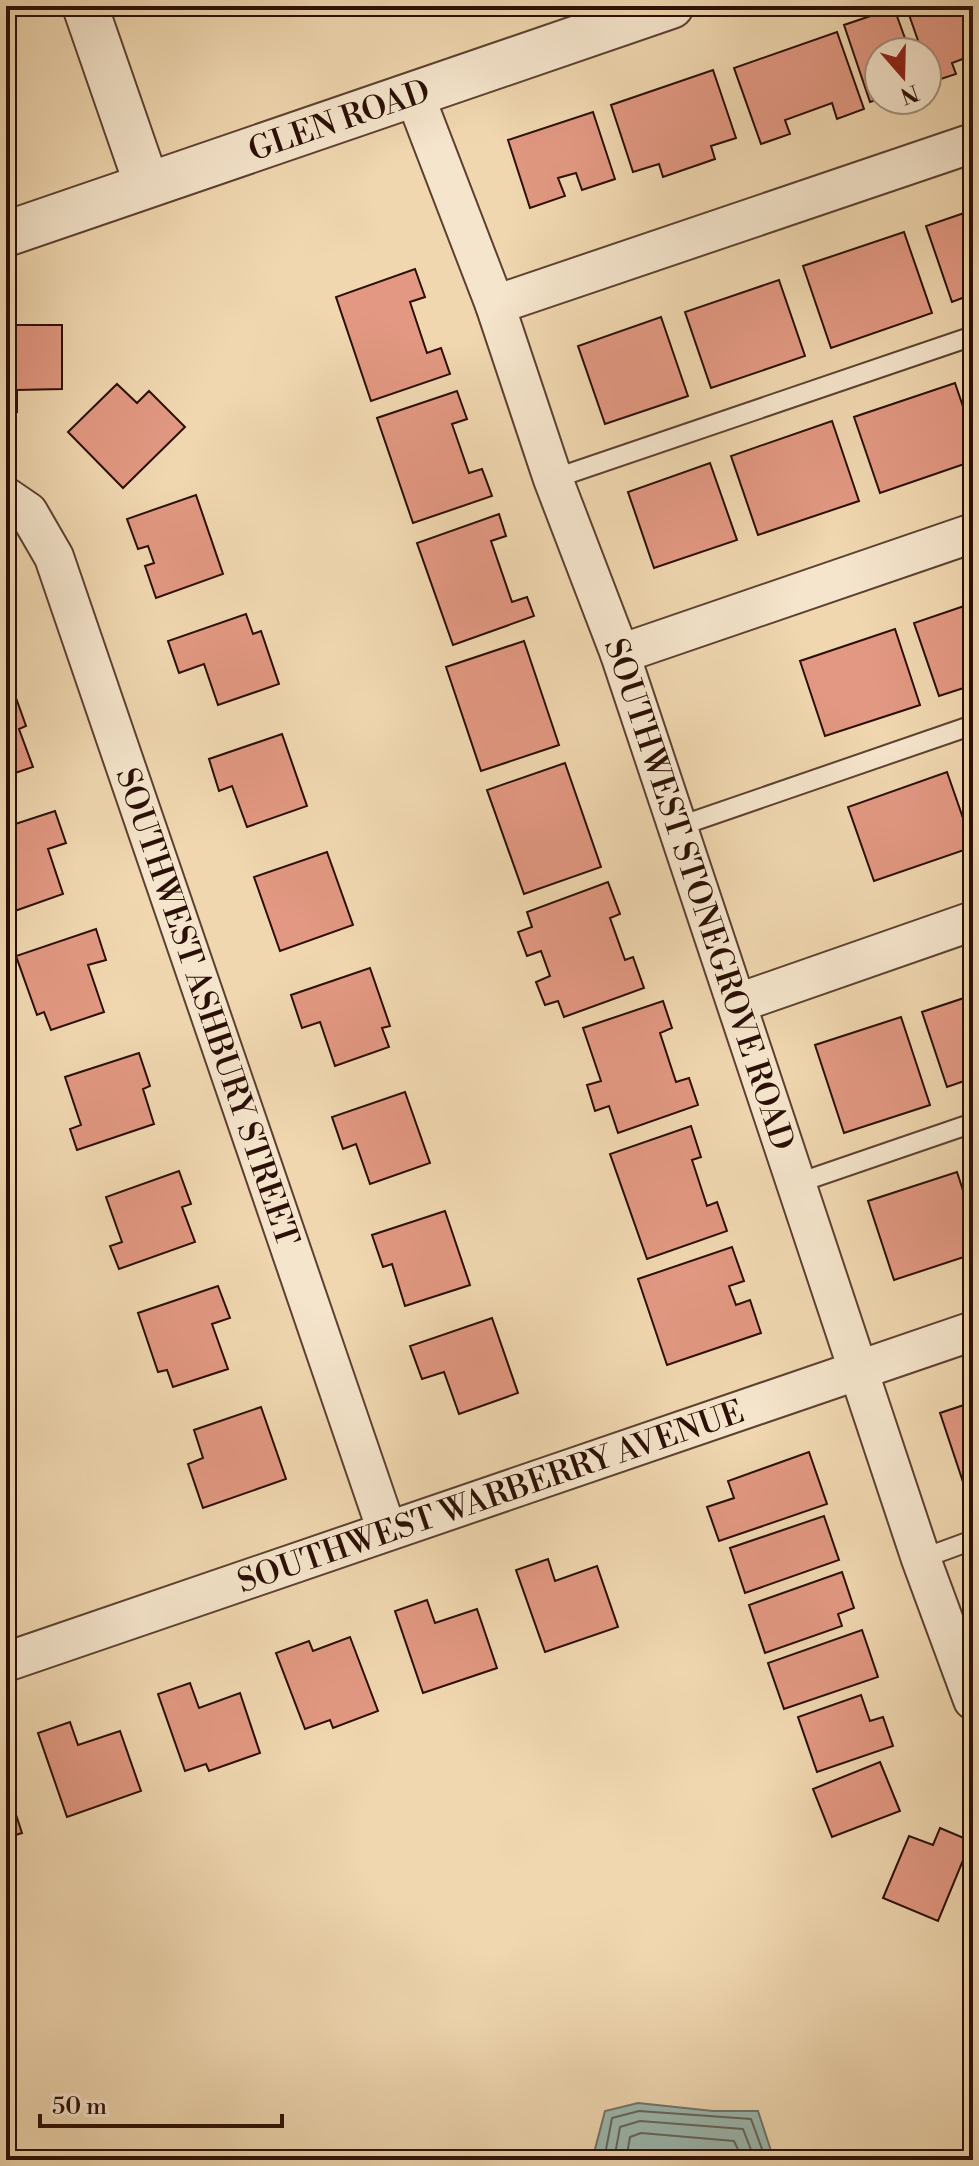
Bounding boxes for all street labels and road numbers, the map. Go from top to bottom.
street label: GLEN ROAD [243,71,435,170]
street label: SOUTHWEST STONEGROVE ROAD [595,633,803,1156]
street label: SOUTHWEST ASHBURY STREET [107,763,307,1252]
street label: SOUTHWEST WARBERRY AVENUE [232,1392,749,1602]

